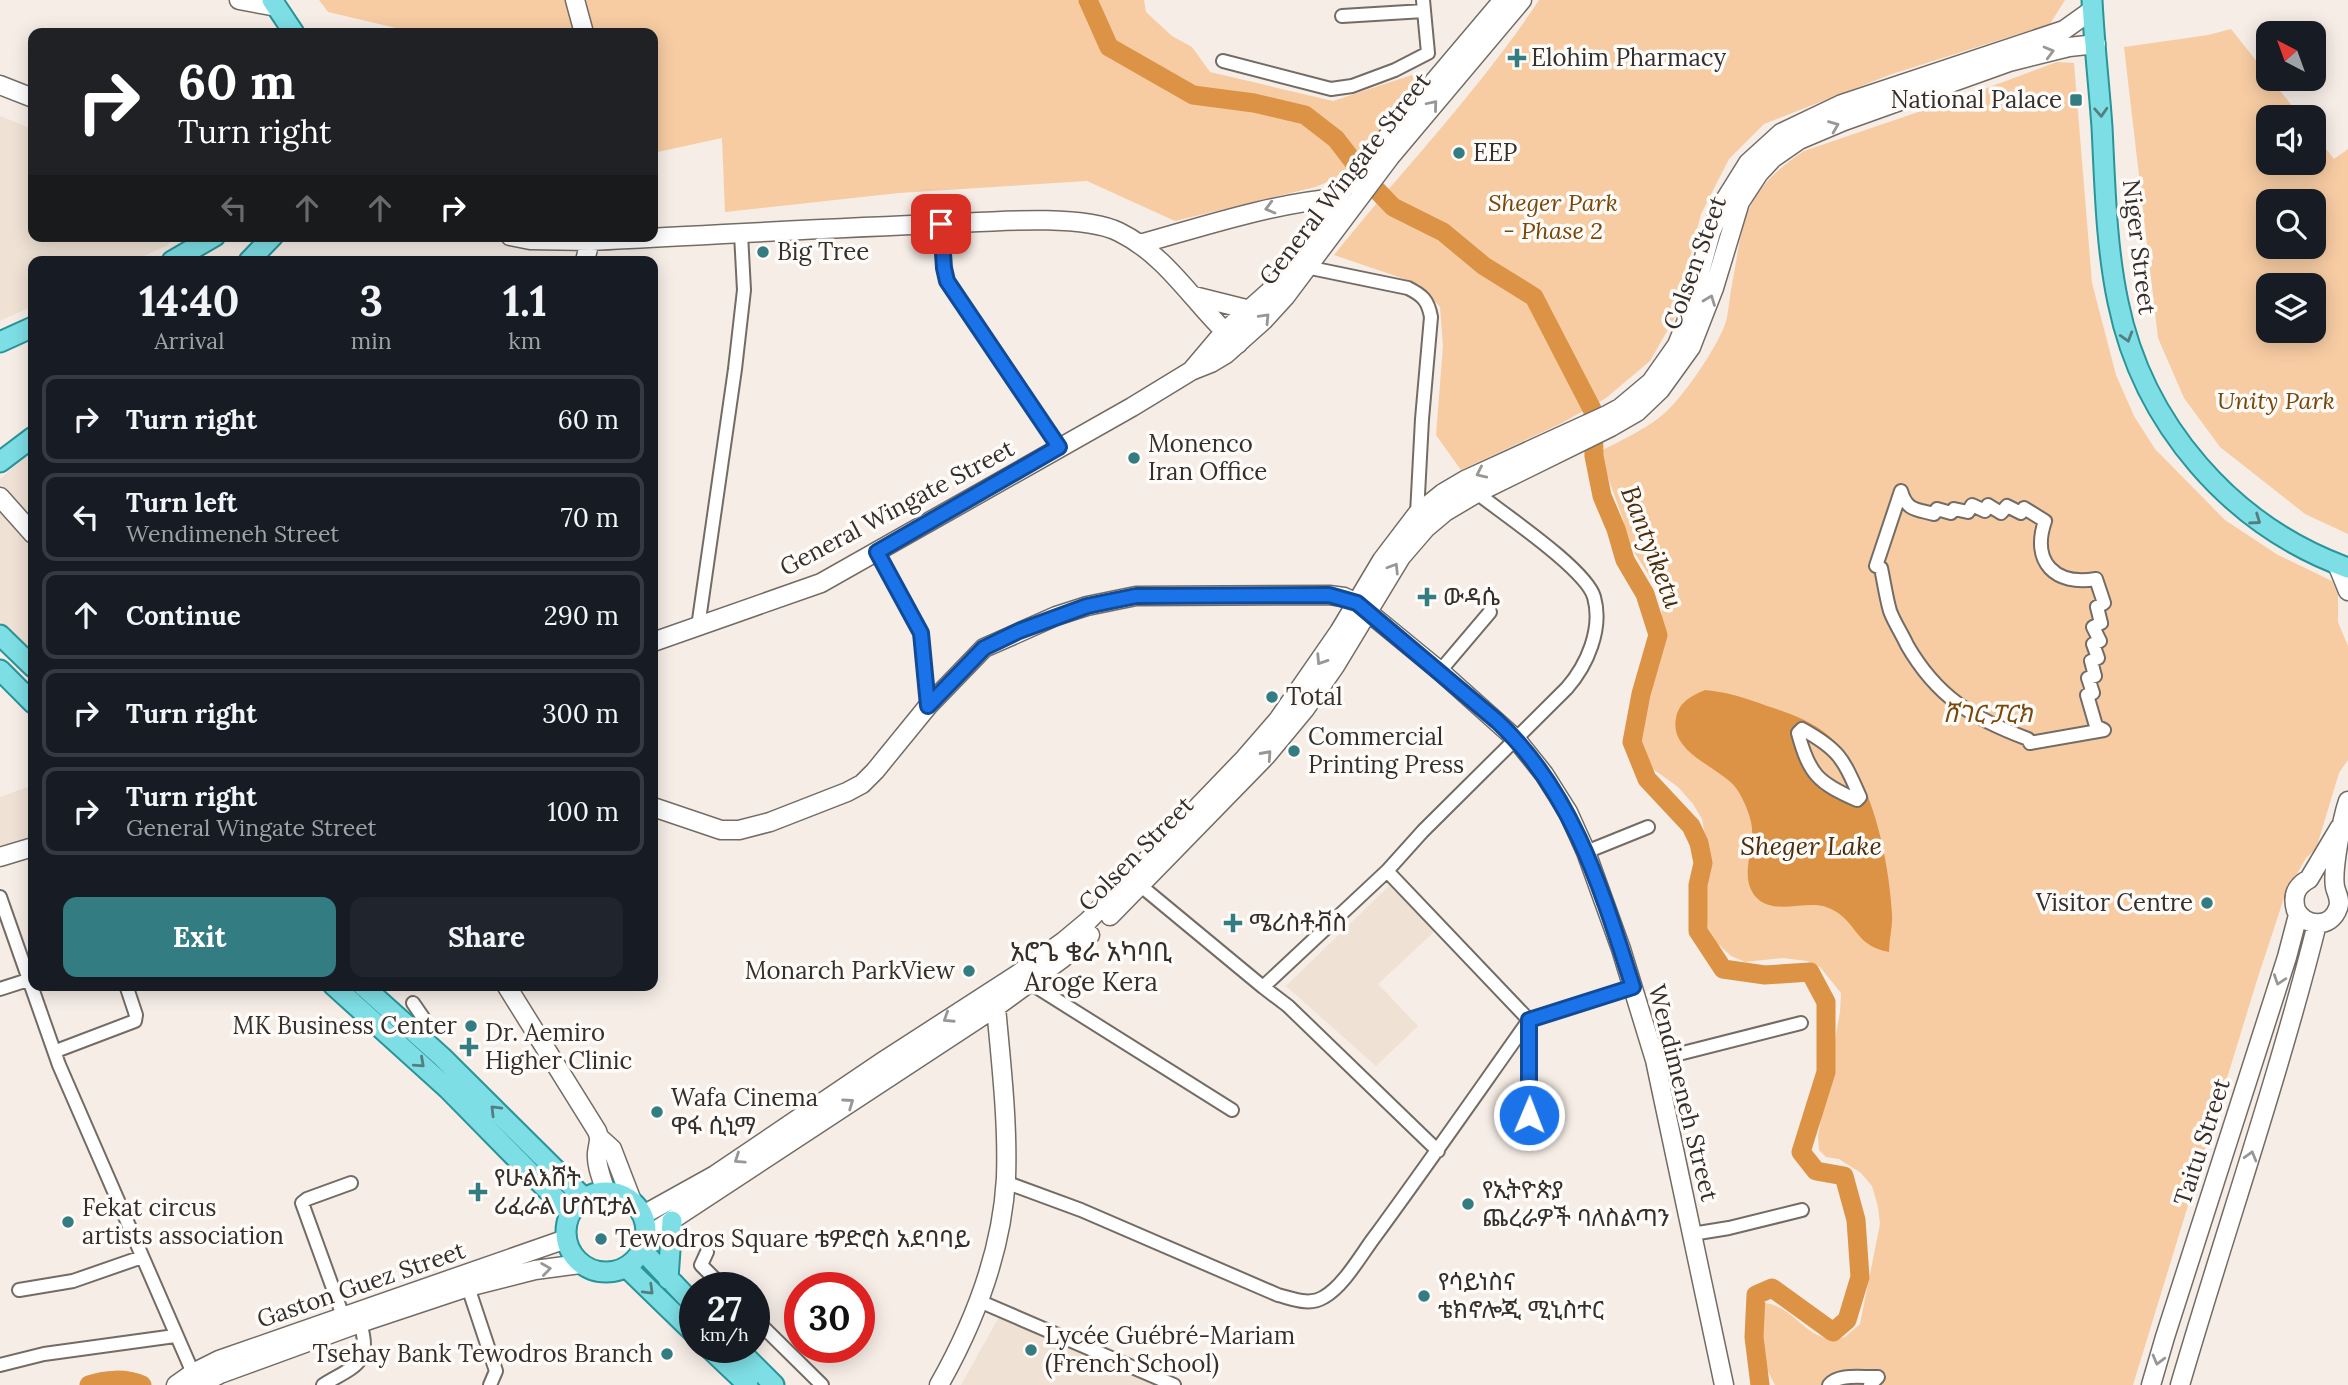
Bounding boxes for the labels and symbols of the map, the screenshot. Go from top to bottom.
north arrow [2256,21,2326,91]
place label: Elohim Pharmacy [1531,42,1726,73]
one-way arrow [2043,46,2055,60]
marker: Elohim Pharmacy [1509,50,1525,66]
street label: General Wingate Street [1252,66,1438,291]
place label: National Palace [1890,84,2062,115]
marker: National Palace [2068,92,2084,108]
one-way arrow [1425,100,1437,113]
one-way arrow [2093,107,2108,118]
one-way arrow [1828,120,1840,134]
place label: EEP [1473,137,1517,168]
marker: EEP [1451,145,1467,161]
street label: Niger Street [2116,178,2163,317]
park label: Sheger Park - Phase 2 [1488,187,1618,246]
street label: Colsen Steet [1656,191,1733,334]
pin [911,194,971,254]
one-way arrow [1264,200,1276,214]
place label: Big Tree [777,236,869,267]
marker: Big Tree [755,244,771,260]
one-way arrow [1701,294,1715,306]
one-way arrow [1257,313,1270,326]
one-way arrow [2119,331,2133,343]
park label: Unity Park [2217,385,2335,416]
place label: Monenco Iran Office [1148,428,1267,487]
street label: General Wingate Street [774,432,1020,583]
marker: Monenco Iran Office [1126,450,1142,466]
one-way arrow [1476,465,1489,479]
water label: Bantyiketu [1614,481,1691,613]
one-way arrow [2248,512,2261,524]
one-way arrow [1386,562,1399,575]
place label: ውዳሴ [1443,581,1501,612]
marker: ውዳሴ [1417,587,1437,607]
one-way arrow [1317,652,1329,665]
place label: Total [1286,681,1342,712]
marker: Total [1264,689,1280,705]
park label: ሸገር ፓርክ [1943,698,2034,729]
place label: Commercial Printing Press [1308,721,1464,780]
marker: Commercial Printing Press [1286,743,1302,759]
one-way arrow [1259,750,1271,763]
street label: Colsen Street [1072,789,1200,918]
water label: Sheger Lake [1740,829,1882,862]
place label: Visitor Centre [2035,887,2193,918]
marker: Visitor Centre [2199,895,2215,911]
place label: ሜሪስቶቭስ [1249,907,1347,938]
marker: ሜሪስቶቭስ [1223,913,1243,933]
district label: አሮጌ ቄራ አካባቢ Aroge Kera [1010,935,1172,998]
place label: Monarch ParkView [745,955,956,986]
marker: Monarch ParkView [961,963,977,979]
one-way arrow [2273,974,2288,986]
street label: Wendimeneh Street [1642,981,1726,1205]
place label: MK Business Center [232,1010,458,1041]
one-way arrow [943,1010,956,1023]
place label: Dr. Aemiro Higher Clinic [485,1017,632,1076]
marker: MK Business Center [463,1018,479,1034]
marker: Dr. Aemiro Higher Clinic [459,1037,479,1057]
one-way arrow [412,1055,425,1067]
street label: Taitu Street [2166,1073,2237,1210]
position arrow [1492,1078,1566,1152]
place label: Wafa Cinema ዋፋ ሲኒማ [671,1082,818,1141]
one-way arrow [842,1098,855,1111]
marker: Wafa Cinema ዋፋ ሲኒማ [649,1104,665,1120]
one-way arrow [491,1105,504,1118]
one-way arrow [2243,1150,2258,1162]
one-way arrow [733,1151,746,1164]
place label: የሁልእሸት ሪፈራል ሆስፒታል [494,1162,637,1221]
place label: የኢትዮጵያ ጨረራዎች ባለስልጣን [1482,1174,1670,1233]
marker: የሁልእሸት ሪፈራል ሆስፒታል [468,1182,488,1202]
place label: Fekat circus artists association [82,1192,284,1251]
marker: የኢትዮጵያ ጨረራዎች ባለስልጣን [1460,1196,1476,1212]
marker: Fekat circus artists association [60,1214,76,1230]
place label: Tewodros Square ቴዎድሮስ አደባባይ [615,1223,971,1254]
marker: Tewodros Square ቴዎድሮስ አደባባይ [593,1231,609,1247]
street label: Gaston Guez Street [253,1234,470,1335]
one-way arrow [540,1261,552,1276]
place label: የሳይነስና ቴክኖሎጂ ሚኒስተር [1438,1266,1604,1325]
speed limit sign: 30 [784,1272,875,1363]
one-way arrow [641,1281,654,1294]
marker: የሳይነስና ቴክኖሎጂ ሚኒስተር [1416,1288,1432,1304]
place label: Lycée Guébré-Mariam (French School) [1045,1320,1295,1379]
place label: Tsehay Bank Tewodros Branch [312,1338,653,1369]
marker: Lycée Guébré-Mariam (French School) [1023,1342,1039,1358]
marker: Tsehay Bank Tewodros Branch [659,1346,675,1362]
one-way arrow [2152,1354,2166,1366]

